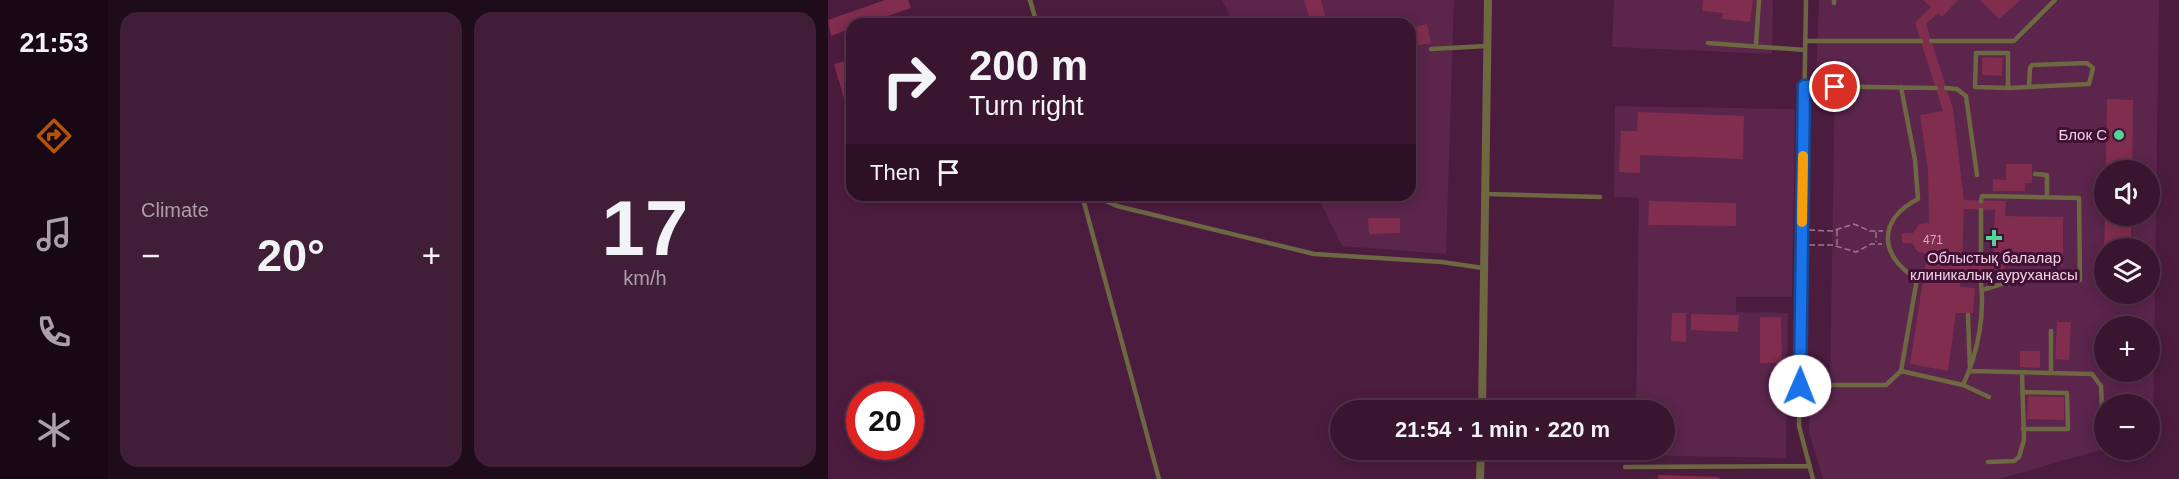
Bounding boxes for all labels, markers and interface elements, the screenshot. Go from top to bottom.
text: 21:53 [19,28,89,58]
icon: right [870,42,948,120]
text: 200 m [969,42,1088,89]
pin [1809,61,1860,112]
icon: arrive [1818,70,1851,103]
text: Turn right [969,91,1084,121]
icon: directions [33,115,75,157]
place label: Блок С [2058,126,2107,143]
marker: Блок С [2112,128,2126,142]
icon: arrive [932,156,965,189]
text: Then [870,160,920,185]
map controls [2094,160,2160,460]
button: sound [2094,160,2160,226]
text: 17 [602,184,688,272]
text: Climate [141,199,209,221]
icon: music [33,213,75,255]
marker: Облыстық балалар клиникалық ауруханасы [1985,229,2003,247]
text: 20° [257,230,325,281]
house number: 471 [1923,233,1943,247]
text: − [141,237,160,274]
text: + [422,237,441,274]
button: layers [2094,238,2160,304]
place label: Облыстық балалар клиникалық ауруханасы [1910,249,2078,283]
text: km/h [623,267,667,289]
icon: phone [33,311,75,353]
button: + [2094,316,2160,382]
position arrow [1768,354,1832,418]
speed limit sign: 20 [846,382,924,460]
button: − [2094,394,2160,460]
icon: climate [33,409,75,451]
text: 21:54 · 1 min · 220 m [1395,417,1610,442]

